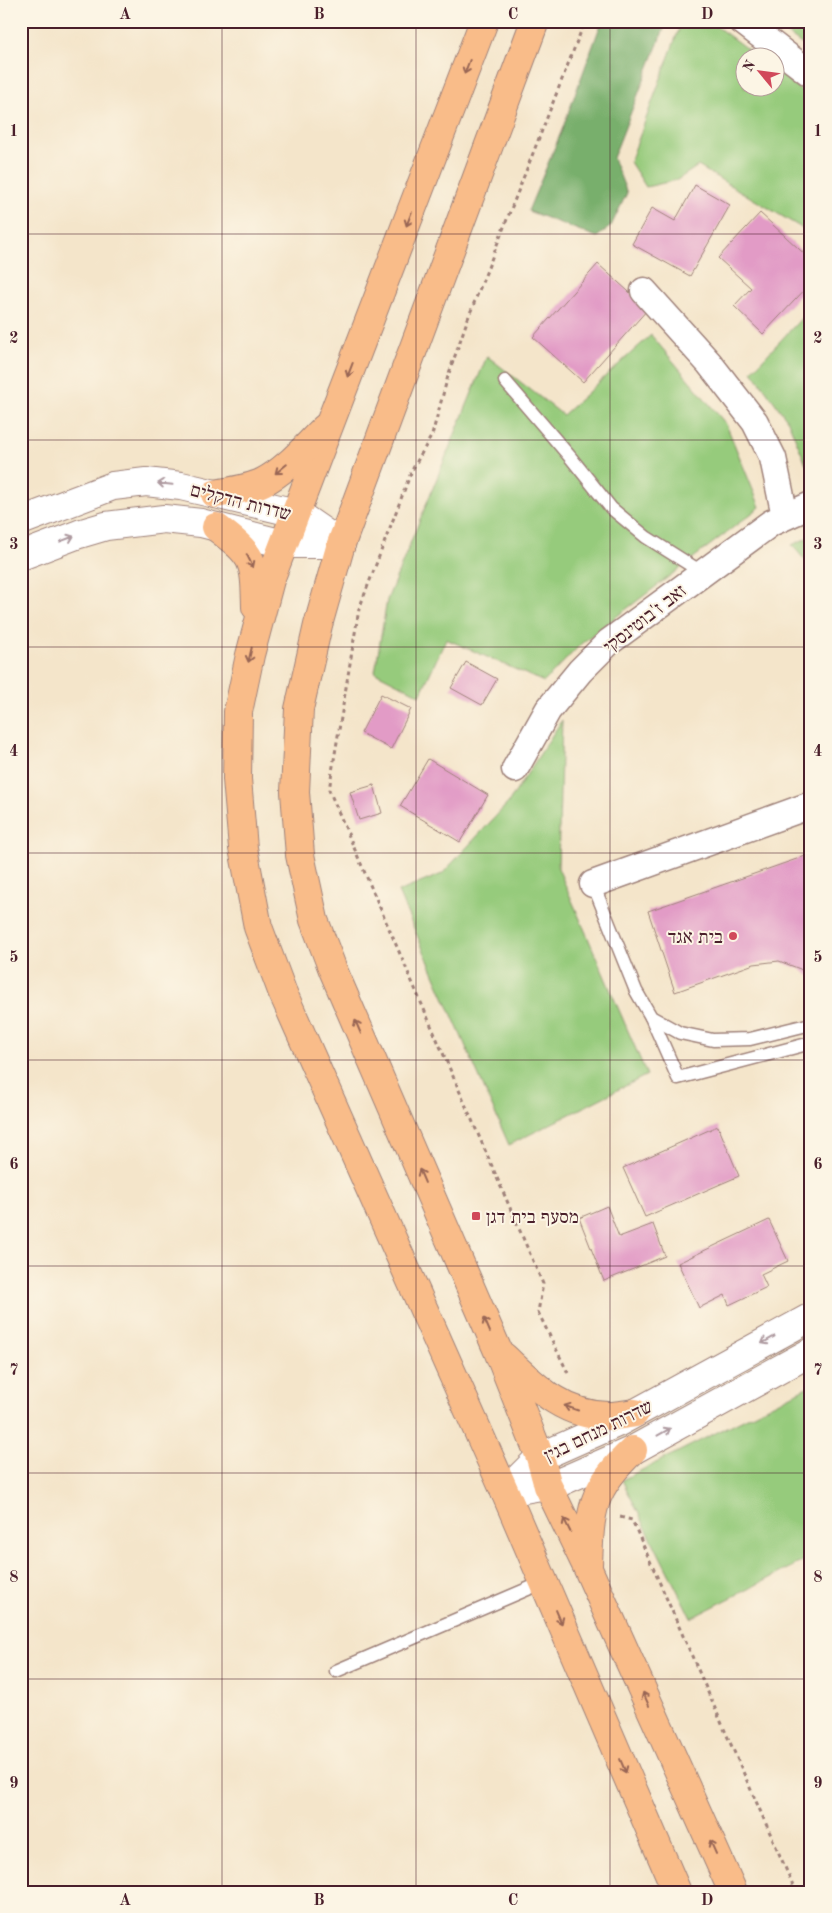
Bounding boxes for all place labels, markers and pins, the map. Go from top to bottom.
place label: בית אגד [668,929,723,948]
marker: בית אגד [727,930,739,942]
place label: מסעף בית דגן [486,1209,579,1228]
marker: מסעף בית דגן [470,1210,482,1222]

